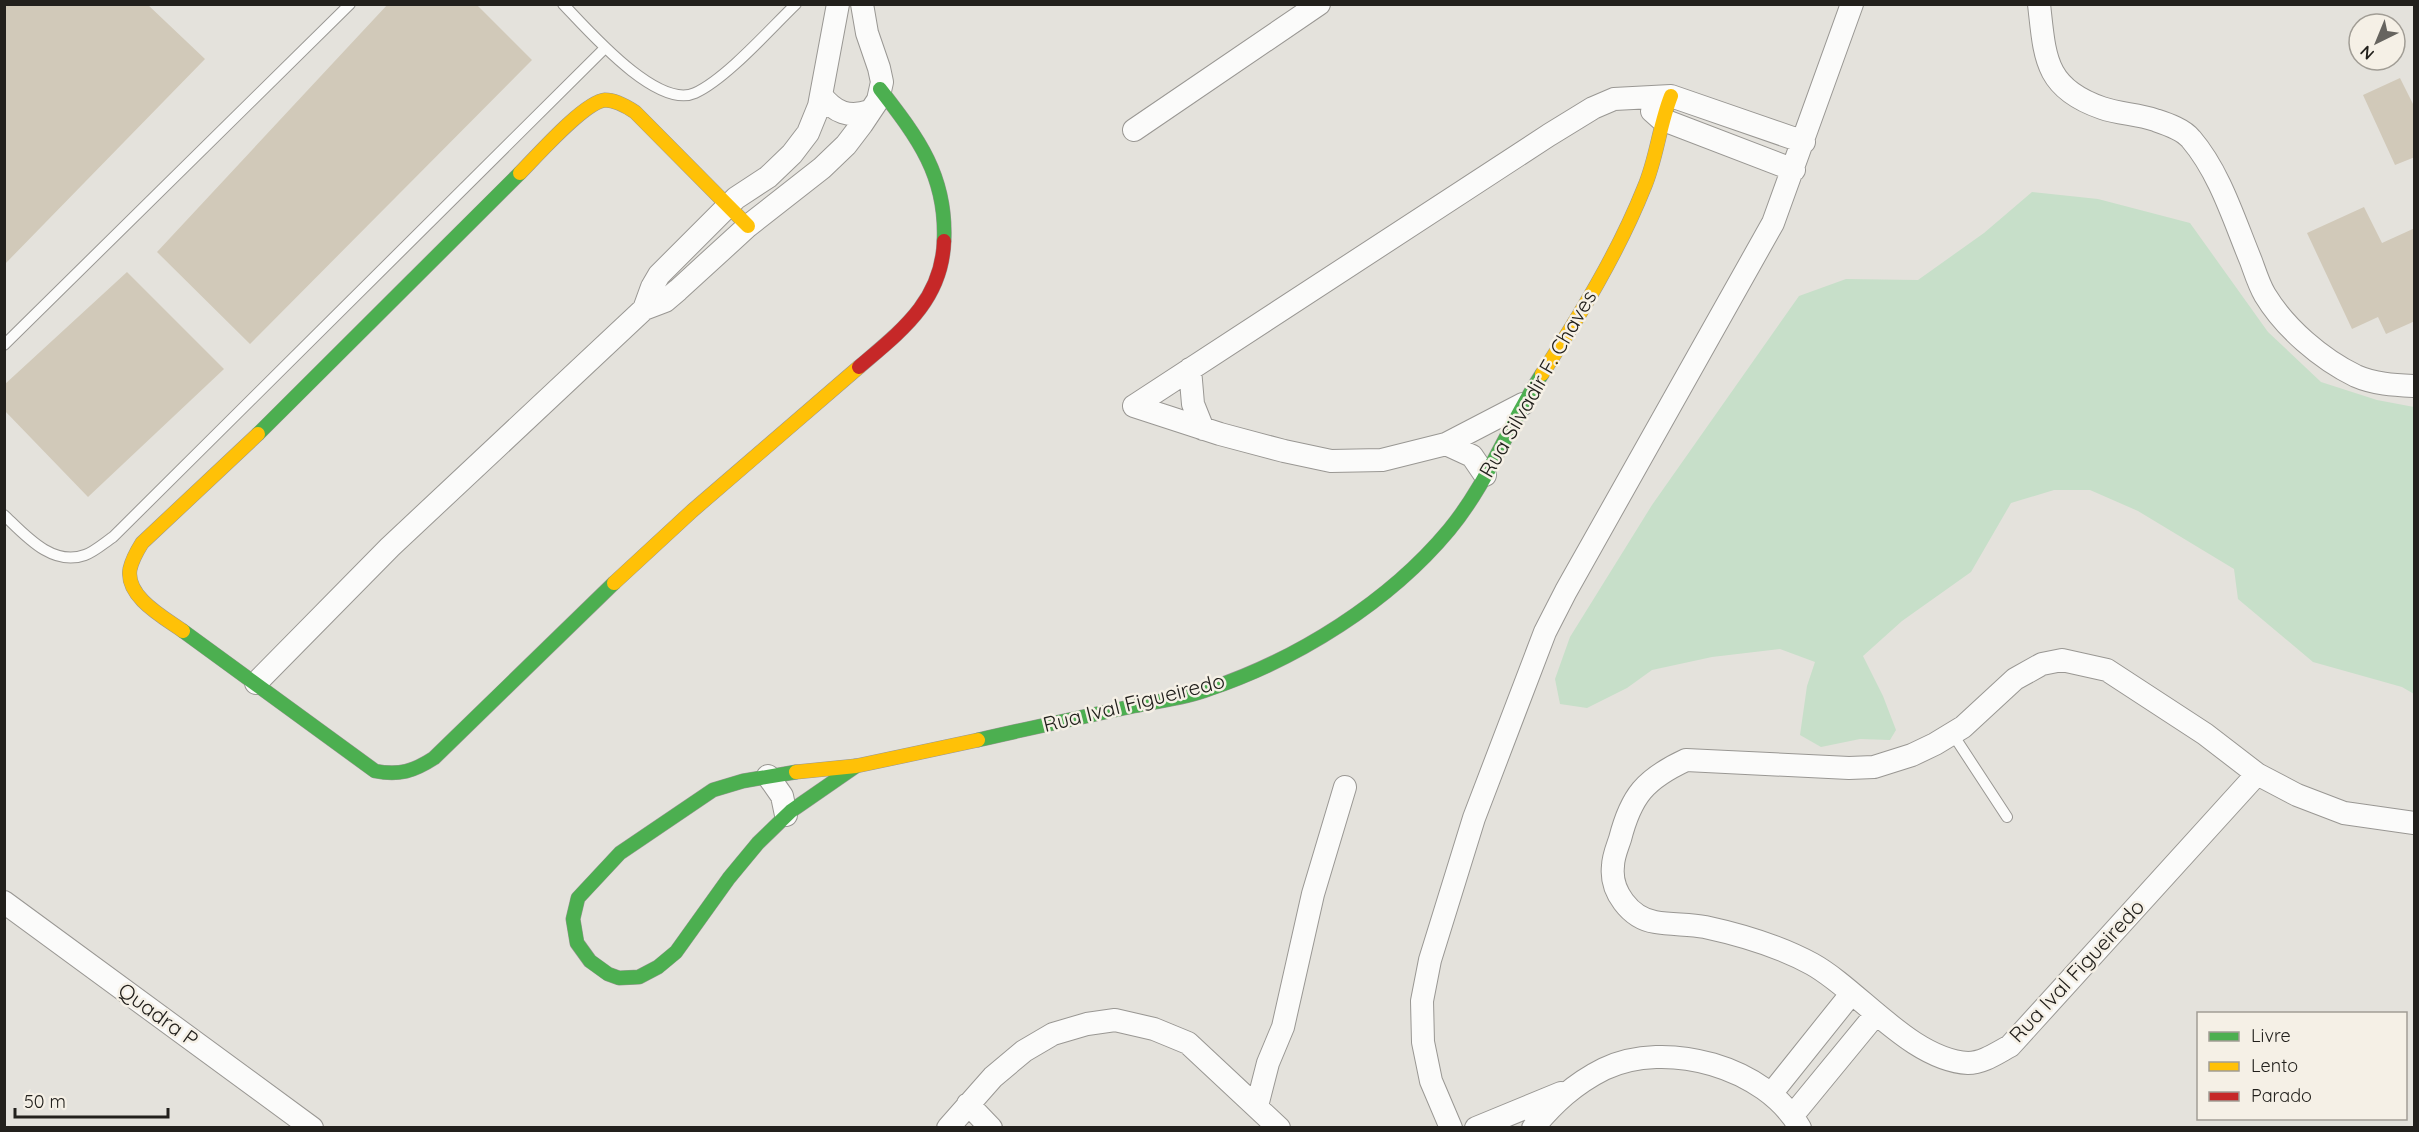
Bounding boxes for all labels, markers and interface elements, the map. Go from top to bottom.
north arrow [2347,12,2407,72]
text: N [2356,42,2378,64]
street label: Rua Silvadir F. Chaves [1473,285,1601,482]
street label: Rua Ival Figueiredo [1040,667,1227,737]
street label: Rua Ival Figueiredo [2003,893,2149,1047]
street label: Quadra P [114,976,204,1052]
legend [2197,1012,2407,1120]
text: Livre [2251,1024,2291,1047]
text: Lento [2251,1054,2298,1077]
scale bar [15,1081,168,1119]
text: Parado [2251,1084,2312,1107]
text: 50 m [24,1090,66,1113]

